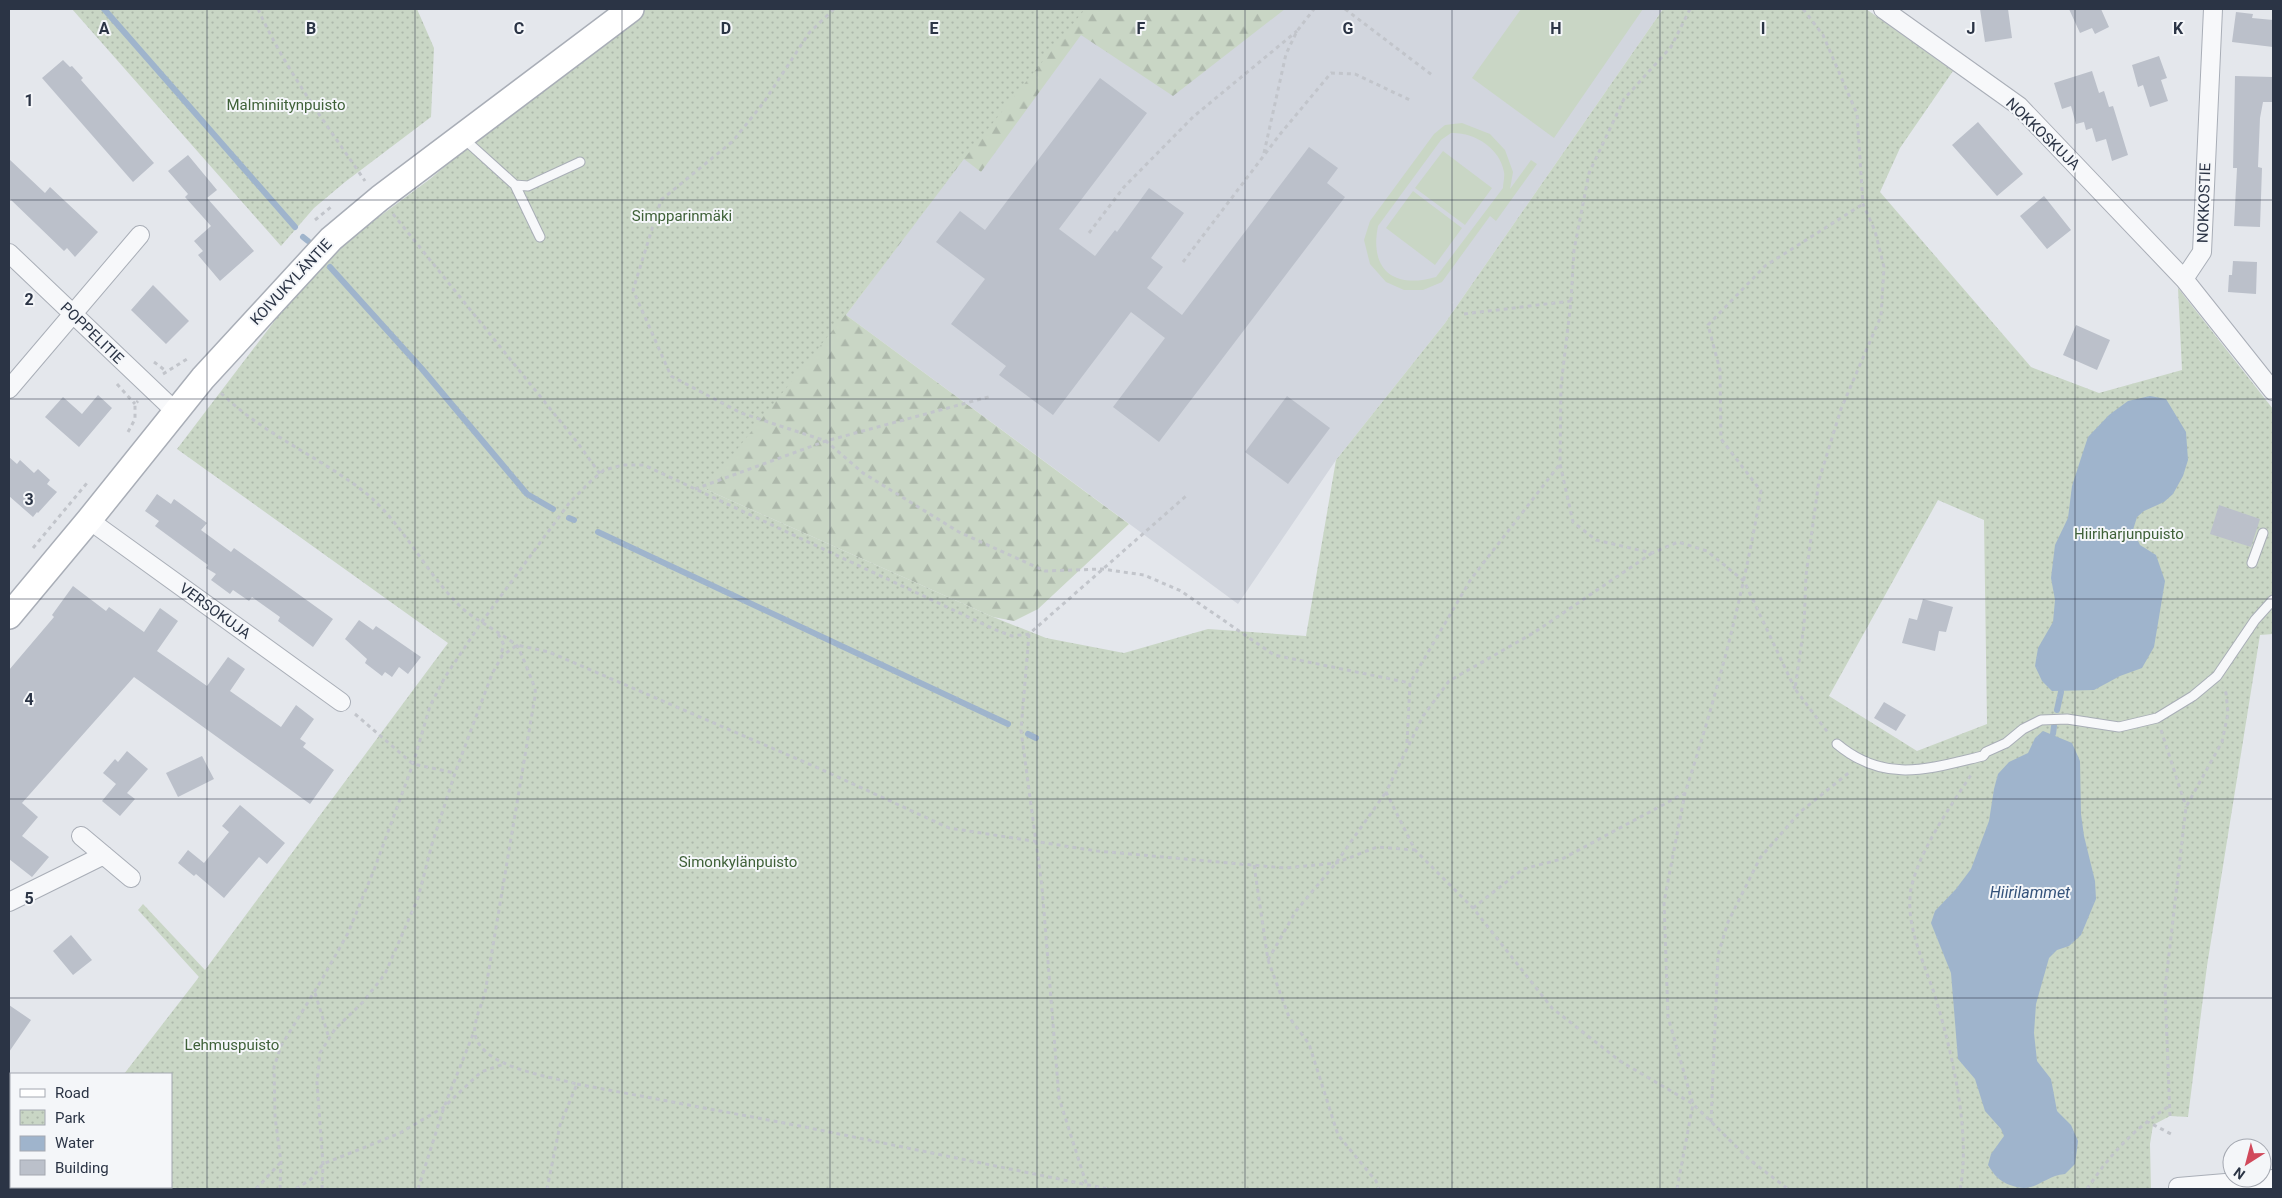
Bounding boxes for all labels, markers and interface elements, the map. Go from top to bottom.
text: A [99,19,110,38]
text: B [306,19,316,38]
text: C [514,19,524,38]
text: D [721,19,731,38]
text: E [930,19,939,38]
text: F [1137,19,1146,38]
text: G [1343,19,1354,38]
text: H [1550,19,1562,38]
text: I [1761,19,1765,38]
text: J [1967,19,1975,38]
text: K [2173,19,2184,38]
text: 1 [24,91,34,110]
street label: NOKKOSKUJA [2002,94,2084,174]
park label: Malminiitynpuisto [227,96,345,114]
street label: NOKKOSTIE [2194,162,2214,243]
park label: Simpparinmäki [632,207,732,225]
street label: KOIVUKYLÄNTIE [246,235,336,329]
text: 2 [24,290,34,309]
street label: POPPELITIE [57,298,128,368]
text: 3 [24,490,34,509]
park label: Hiiriharjunpuisto [2074,525,2184,543]
street label: VERSOKUJA [176,579,254,643]
text: 4 [24,690,34,709]
park label: Simonkylänpuisto [679,853,797,871]
water label: Hiirilammet [1990,883,2071,902]
text: 5 [24,889,34,908]
park label: Lehmuspuisto [185,1036,279,1054]
legend [10,1073,172,1188]
text: Road [55,1084,89,1102]
text: Park [55,1109,86,1127]
text: Water [55,1134,94,1152]
north arrow [2222,1138,2272,1188]
text: Building [55,1159,109,1177]
text: N [2231,1164,2248,1183]

